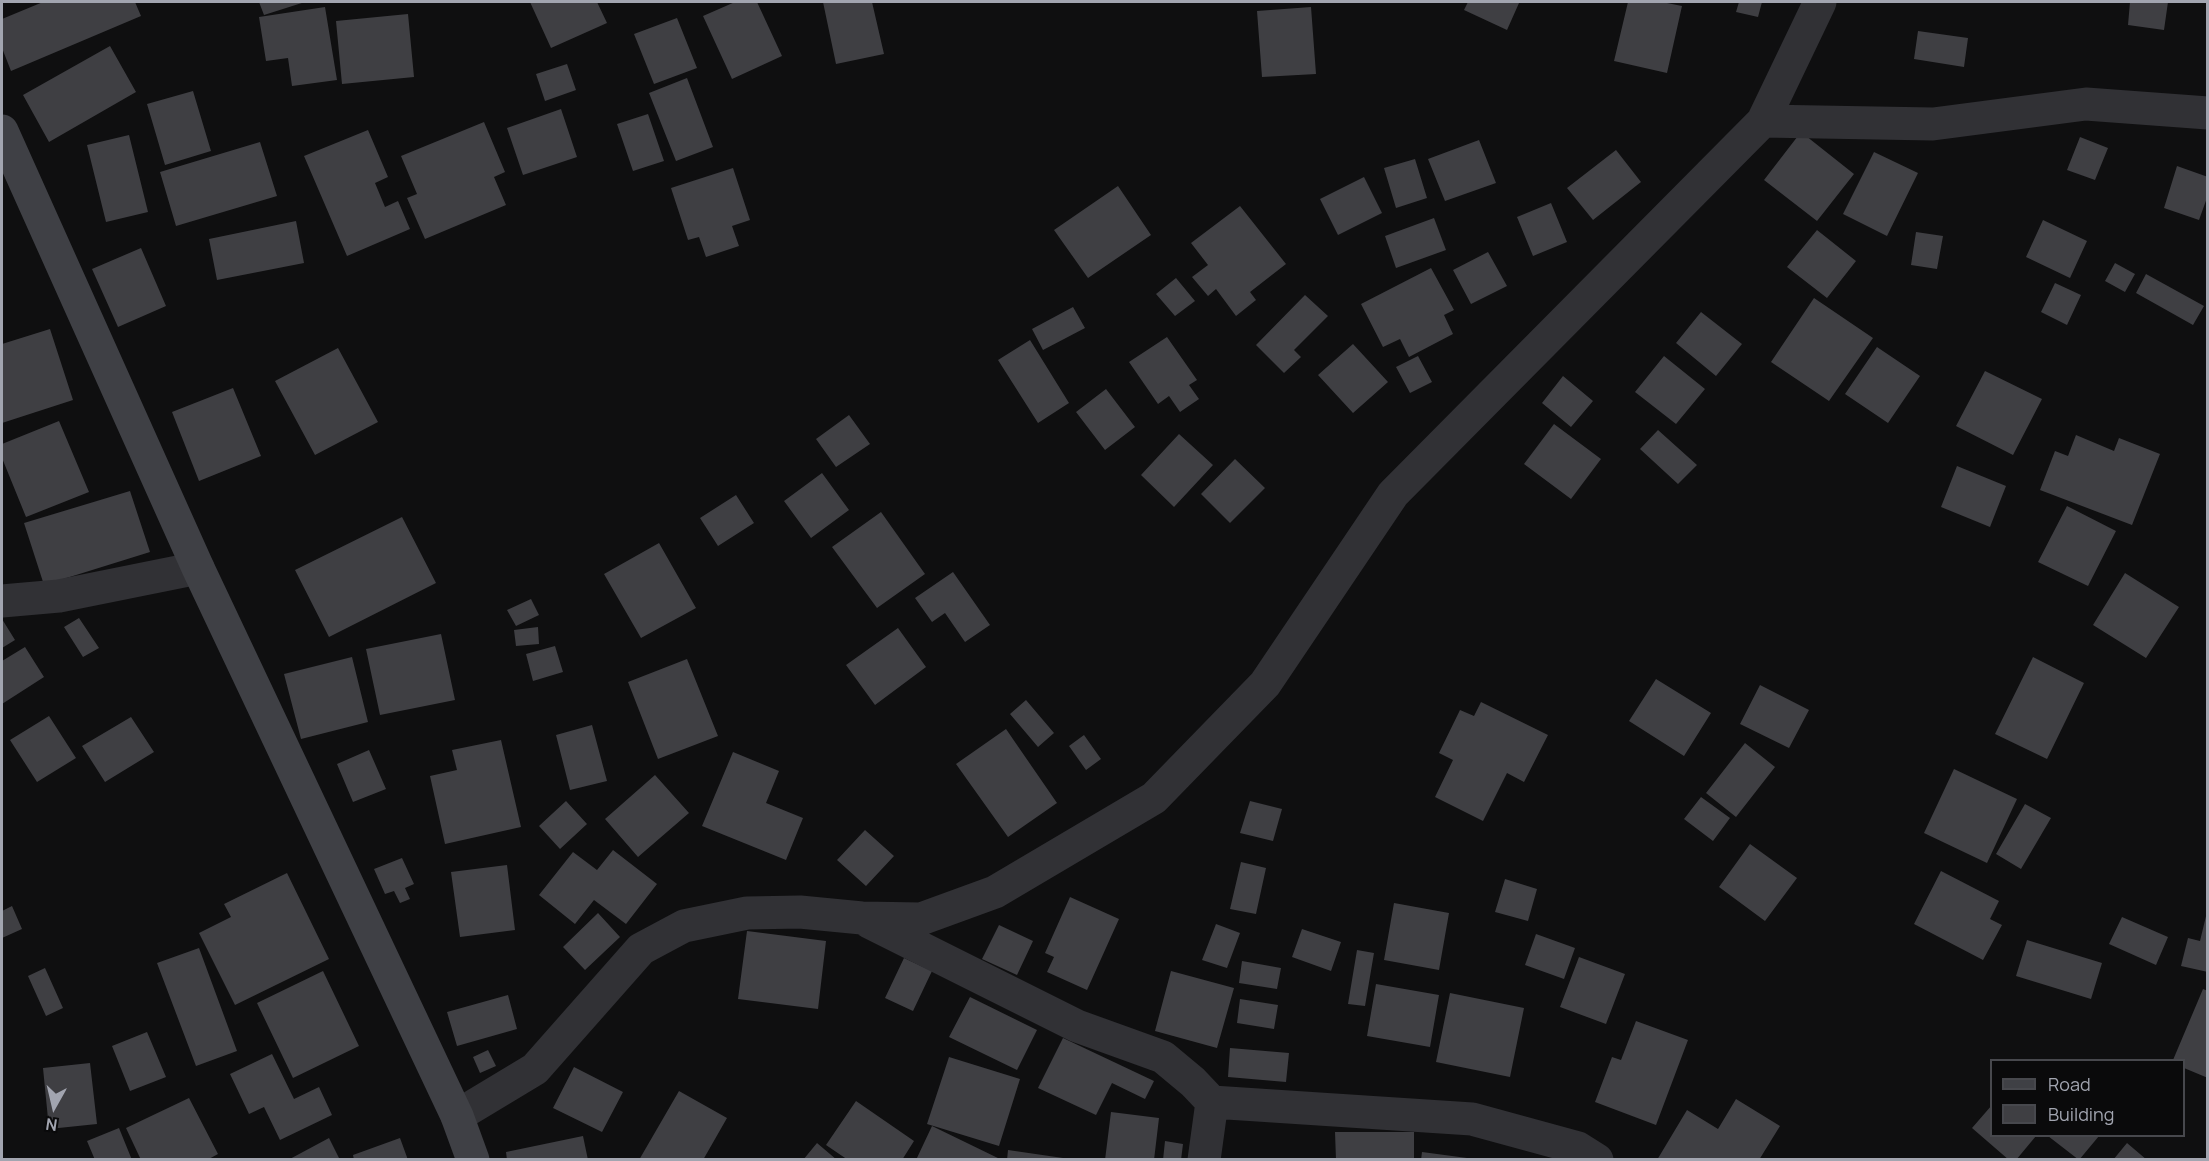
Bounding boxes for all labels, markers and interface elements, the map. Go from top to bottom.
legend [1990,1059,2185,1137]
text: Road [2048,1072,2091,1096]
north arrow [24,1077,84,1137]
text: Building [2048,1102,2114,1126]
text: N [44,1113,59,1137]

